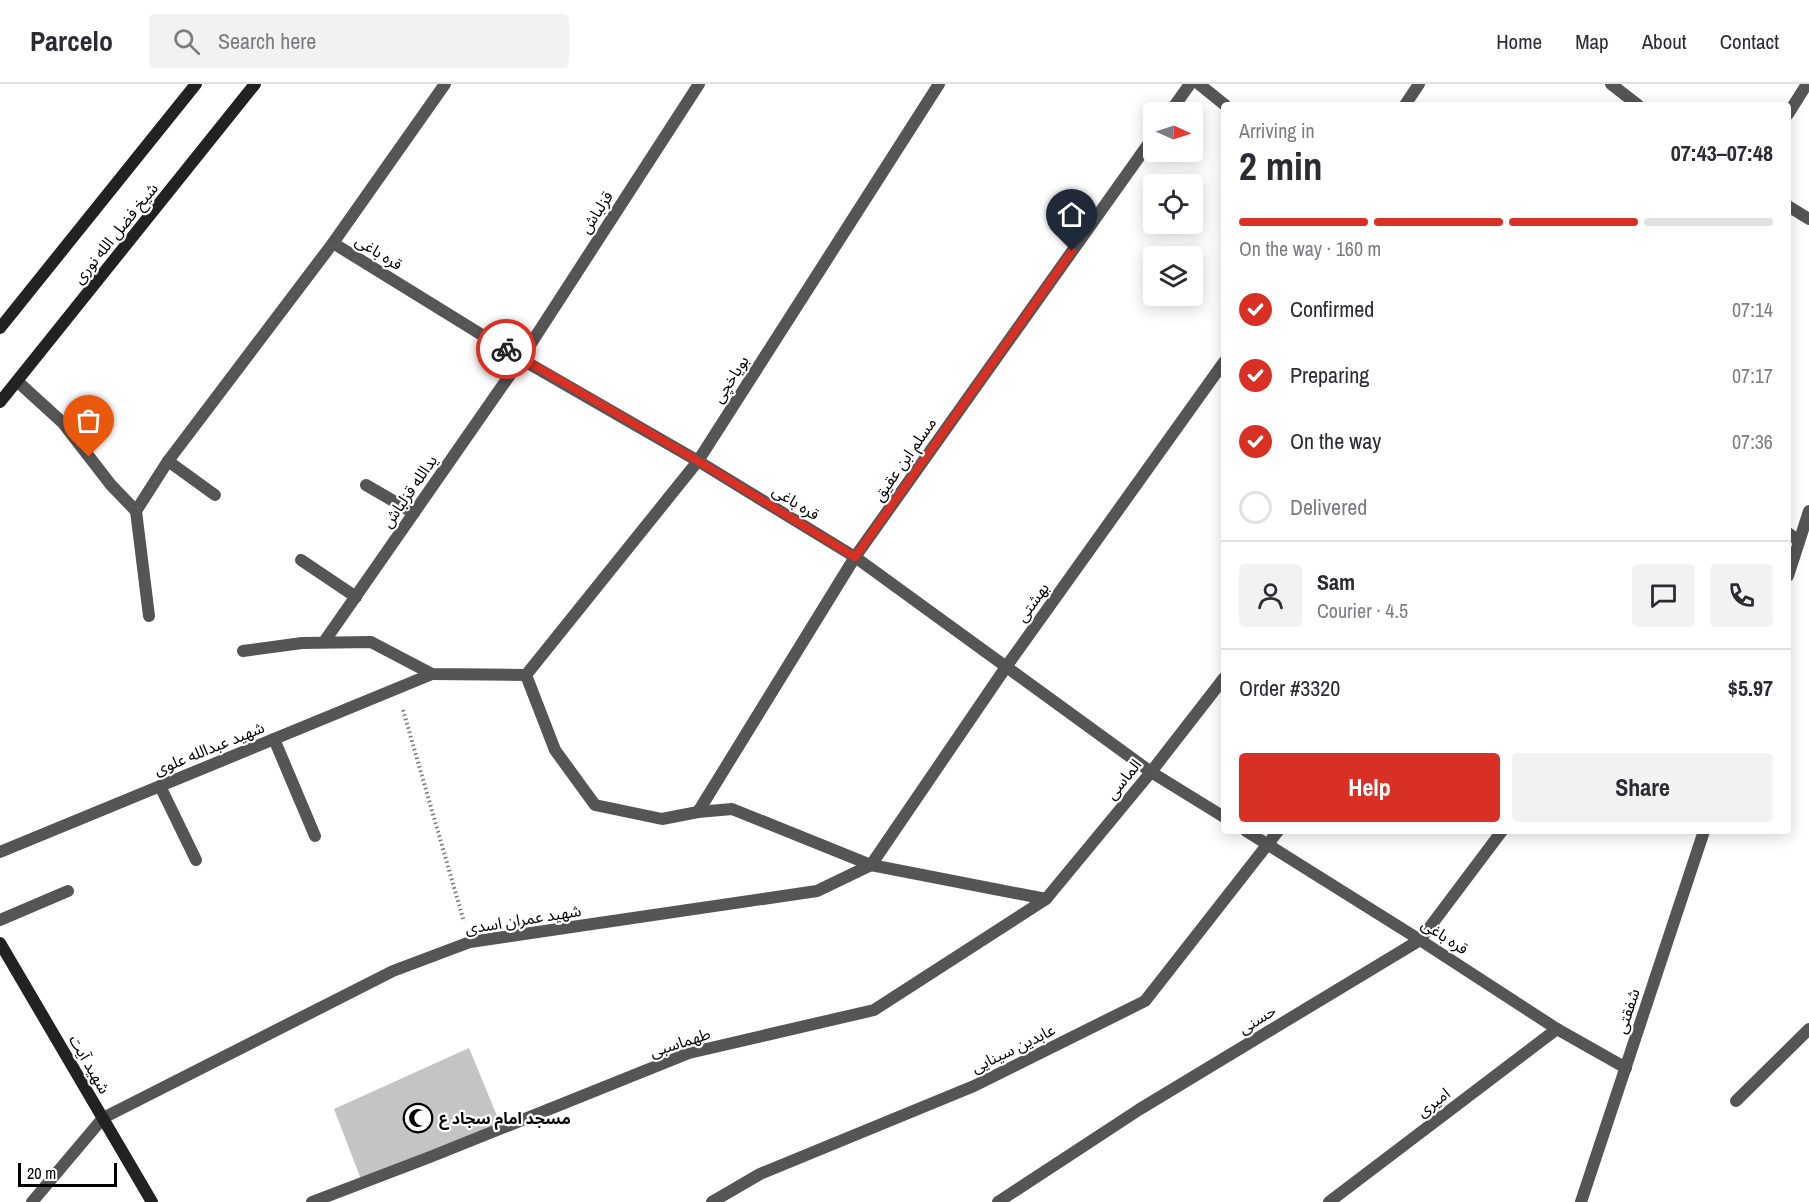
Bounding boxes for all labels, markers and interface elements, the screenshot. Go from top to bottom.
search box [149,14,569,68]
text: Parcelo [30,22,113,60]
icon: search [170,25,203,58]
text: Search here [218,26,316,56]
text: Home [1496,27,1542,56]
text: Map [1575,27,1609,56]
text: About [1642,27,1687,56]
text: Contact [1720,27,1779,56]
north arrow [1143,102,1203,162]
map controls [1143,102,1203,306]
text: Arriving in [1239,117,1315,144]
text: 07:43–07:48 [1671,138,1773,168]
text: 2 min [1239,140,1323,192]
button: locate [1143,174,1203,234]
street label: شیخ فضل الله نوری [67,178,164,289]
street label: قزلباش [574,186,618,238]
pin [1046,189,1097,251]
icon: home [1055,198,1088,231]
street label: قره باغی [351,229,407,275]
text: On the way · 160 m [1239,235,1381,262]
button: layers [1143,246,1203,306]
icon: check [1239,293,1272,326]
text: Confirmed [1290,294,1374,324]
text: 07:14 [1732,296,1773,323]
courier [476,319,536,379]
icon: bike [490,333,523,366]
street label: بویاخچی [706,351,754,407]
icon: check [1239,359,1272,392]
text: Preparing [1290,360,1369,390]
text: 07:17 [1732,362,1773,389]
pin [63,395,114,457]
icon: bag [72,404,105,437]
street label: مسلم ابن عقیق [867,413,943,506]
icon: check [1239,425,1272,458]
text: On the way [1290,426,1381,456]
text: 07:36 [1732,428,1773,455]
street label: یدالله قزلباش [376,450,442,532]
street label: قره باغی [768,479,824,525]
text: Delivered [1290,492,1367,522]
button: person [1239,564,1302,627]
button: chat [1632,564,1695,627]
button: phone [1710,564,1773,627]
text: Sam [1317,567,1355,597]
street label: بهشتی [1010,578,1054,626]
text: Courier · 4.5 [1317,597,1408,624]
text: Order #3320 [1239,673,1340,703]
text: $5.97 [1728,673,1773,703]
street label: شهید عبدالله علوی [150,716,268,780]
button: Help [1239,753,1500,822]
button: Share [1512,753,1773,822]
street label: الماسی [1100,754,1146,804]
street label: شهید عمران اسدی [463,899,583,939]
street label: قره باغی [1417,913,1473,959]
street label: شفقتی [1609,986,1645,1036]
street label: حسنی [1234,999,1280,1039]
street label: عابدین سینایی [967,1018,1059,1078]
street label: طهماسبی [647,1022,713,1062]
street label: شهید آیت [64,1030,116,1098]
street label: امیری [1412,1082,1454,1122]
mosque icon: مسجد امام سجاد ع [402,1102,434,1134]
place label: مسجد امام سجاد ع [439,1107,571,1130]
scale bar [18,1160,117,1188]
text: 20 m [27,1162,56,1184]

